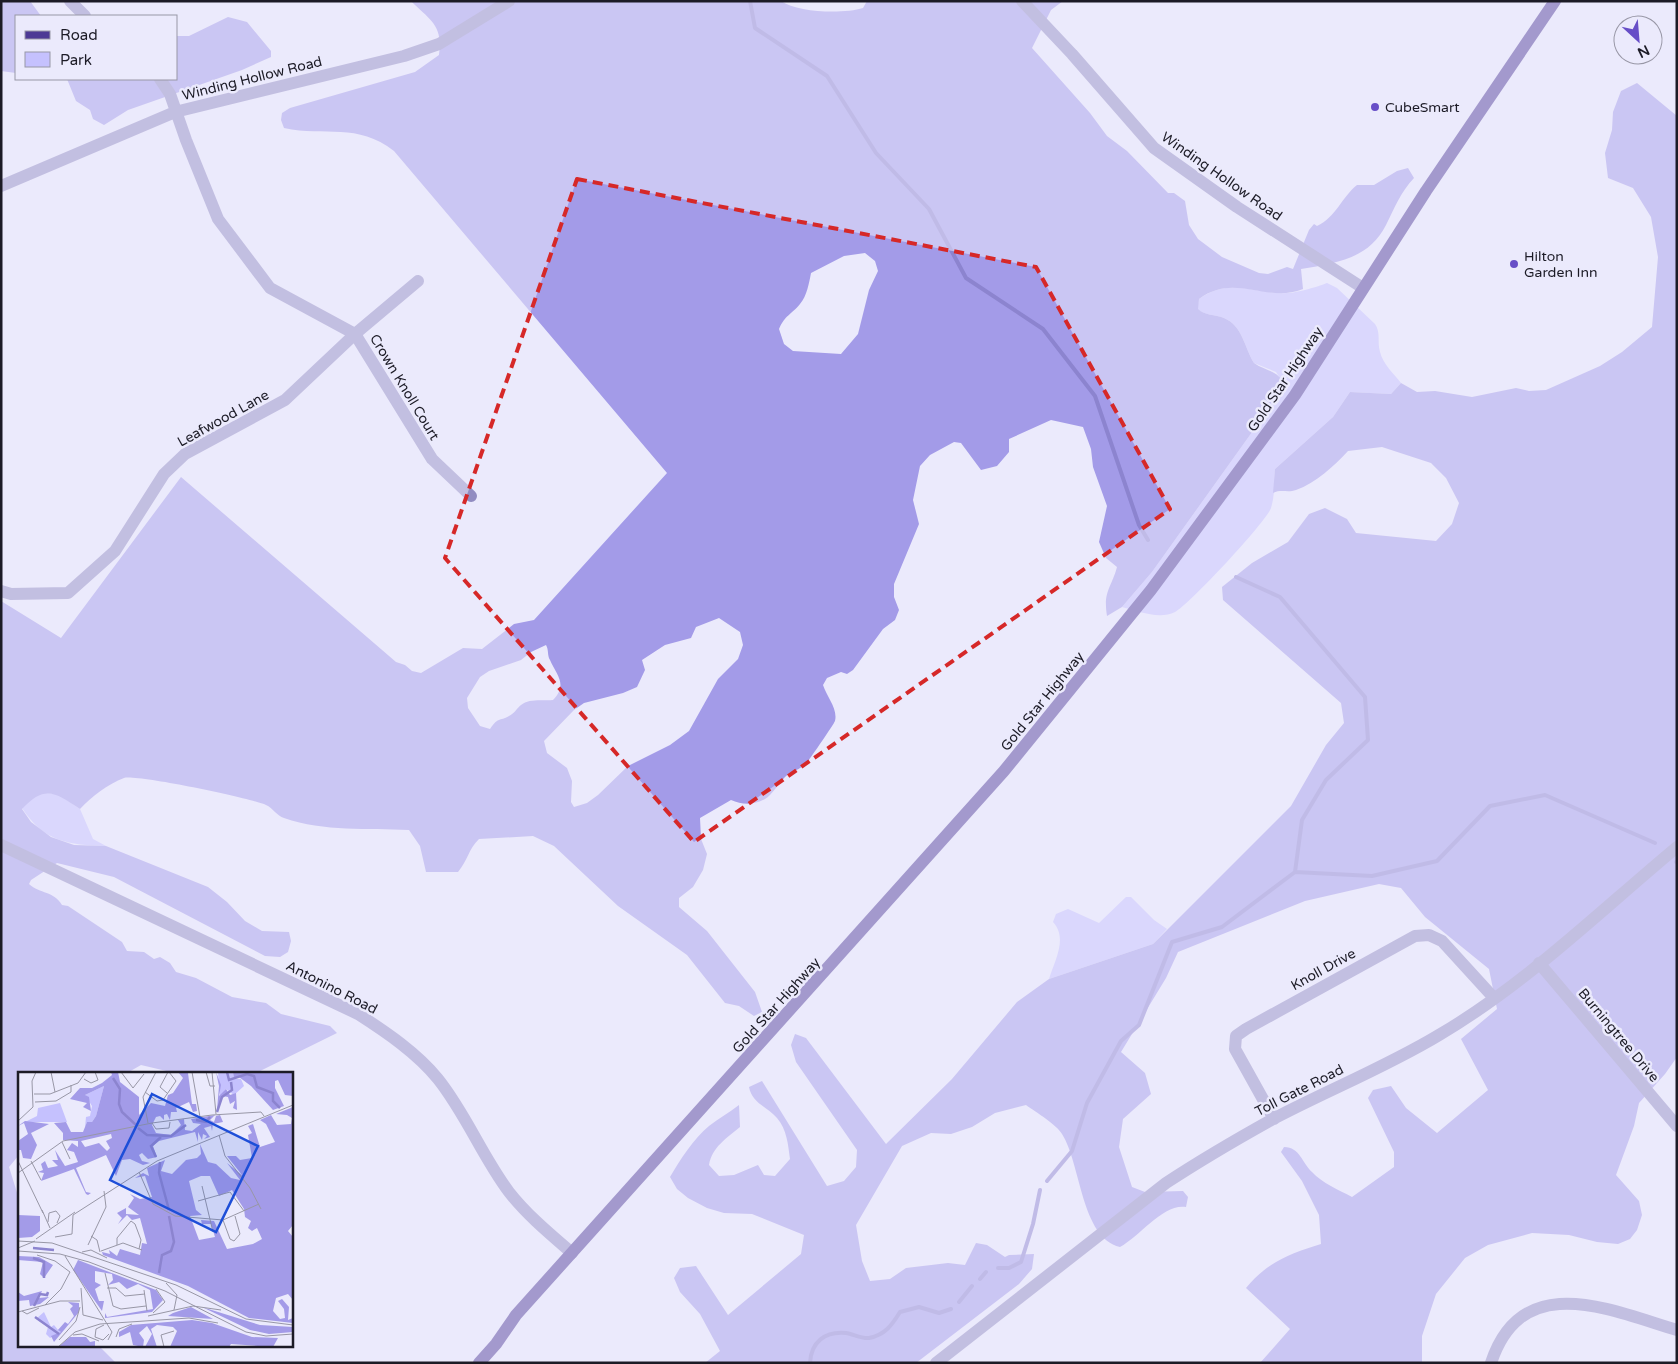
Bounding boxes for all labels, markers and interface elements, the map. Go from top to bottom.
legend [15,15,178,80]
north arrow [1613,15,1663,65]
text: Road [60,26,98,44]
text: N [1635,41,1652,61]
text: Park [60,51,92,69]
street label: Winding Hollow Road [180,53,324,104]
place label: CubeSmart [1385,99,1460,116]
marker: CubeSmart [1369,101,1381,113]
street label: Winding Hollow Road [1158,128,1285,225]
place label: Hilton Garden Inn [1524,248,1597,281]
marker: Hilton Garden Inn [1508,258,1520,270]
street label: Gold Star Highway [1244,323,1327,435]
street label: Crown Knoll Court [366,331,443,444]
street label: Leafwood Lane [175,386,272,451]
street label: Gold Star Highway [997,648,1088,754]
street label: Knoll Drive [1288,945,1359,994]
street label: Gold Star Highway [729,954,824,1057]
street label: Antonino Road [283,957,380,1018]
street label: Burningtree Drive [1574,985,1663,1086]
street label: Toll Gate Road [1252,1061,1346,1120]
inset map [18,1072,292,1346]

